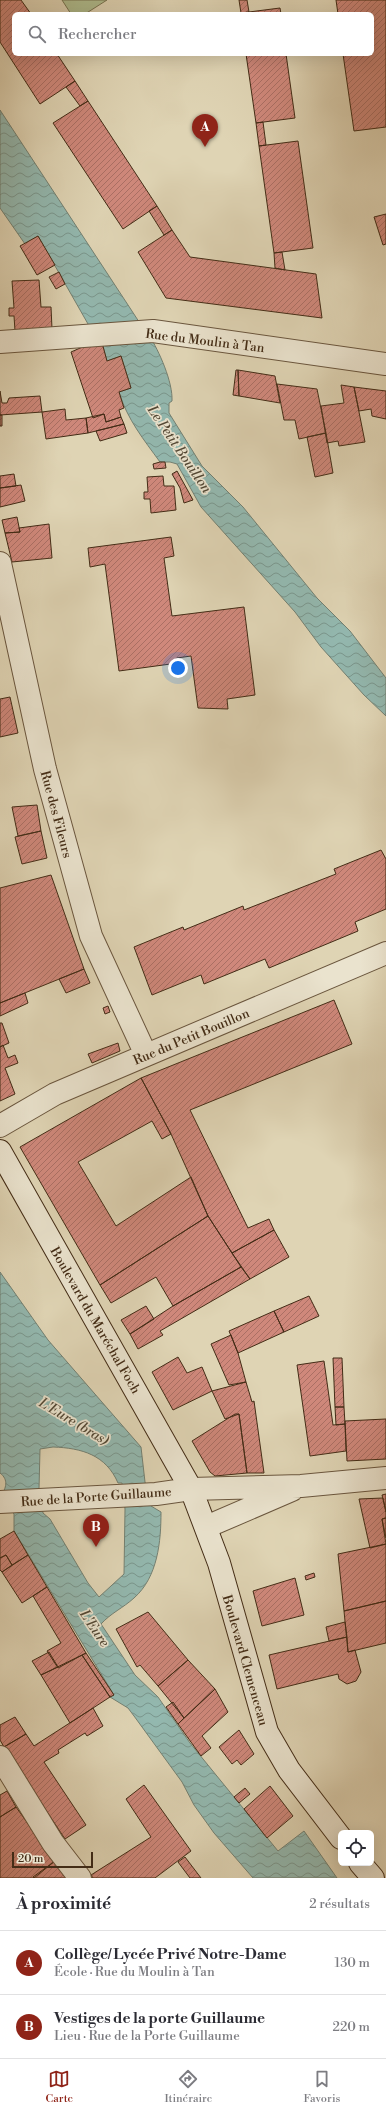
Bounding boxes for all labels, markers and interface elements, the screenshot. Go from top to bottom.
search box [12,12,374,56]
icon: search [26,23,48,45]
text: Rechercher [58,25,137,44]
pin: A [192,114,218,147]
street label: Rue du Moulin à Tan [144,326,266,356]
water label: Le Petit Bouillon [143,401,215,497]
your location [168,658,188,678]
street label: Rue des Fileurs [37,769,75,860]
street label: Rue du Petit Bouillon [131,1005,252,1069]
street label: Boulevard du Maréchal Foch [46,1243,144,1397]
water label: L'Eure (bras) [34,1393,112,1450]
street label: Rue de la Porte Guillaume [20,1484,173,1510]
pin: B [83,1514,109,1547]
street label: Boulevard Clemenceau [218,1592,271,1728]
water label: L'Eure [75,1606,113,1651]
map controls [338,1830,374,1866]
button: locate [338,1830,374,1866]
scale bar [12,1850,93,1869]
text: 20 m [18,1852,43,1866]
text: À proximité [16,1893,111,1915]
text: 2 résultats [309,1896,370,1912]
text: Collège/ Lycée Privé Notre-Dame [54,1945,286,1964]
text: A [24,1955,34,1971]
text: 130 m [335,1955,370,1971]
text: École · Rue du Moulin à Tan [54,1964,215,1980]
text: Vestiges de la porte Guillaume [54,2009,265,2028]
text: B [24,2019,34,2035]
text: 220 m [332,2019,370,2035]
text: Lieu · Rue de la Porte Guillaume [54,2028,240,2044]
tab: Carte [46,2068,73,2106]
tab: Itinéraire [164,2068,212,2106]
tab: Favoris [304,2068,340,2106]

